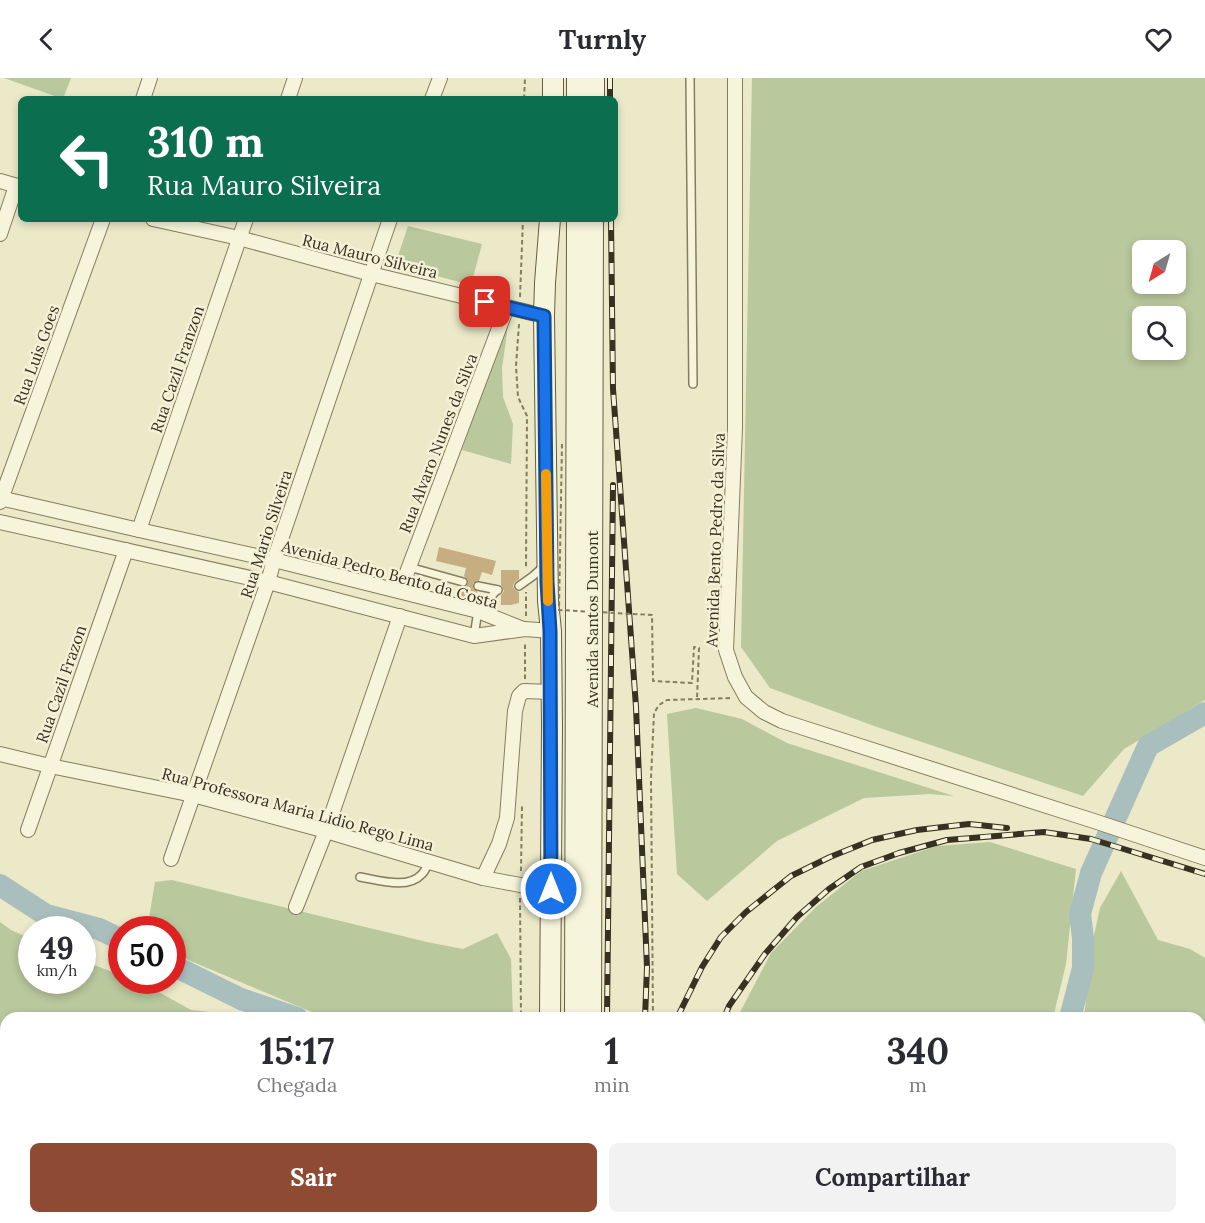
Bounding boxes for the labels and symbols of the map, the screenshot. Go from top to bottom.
street label: Rua Mauro Silveira [300,230,440,282]
north arrow [1132,240,1186,294]
pin [459,276,510,327]
street label: Rua Luis Goes [9,302,63,408]
street label: Rua Cazil Franzon [146,302,208,435]
street label: Rua Alvaro Nunes da Silva [395,350,481,536]
street label: Avenida Bento Pedro da Silva [701,432,729,649]
street label: Rua Mario Silveira [236,467,296,601]
street label: Avenida Santos Dumont [582,529,602,709]
street label: Avenida Pedro Bento da Costa [279,535,500,613]
street label: Rua Cazil Frazon [31,622,91,746]
street label: Rua Professora Maria Lidio Rego Lima [160,763,436,855]
position arrow [519,857,583,921]
speed limit sign: 50 [108,916,186,994]

